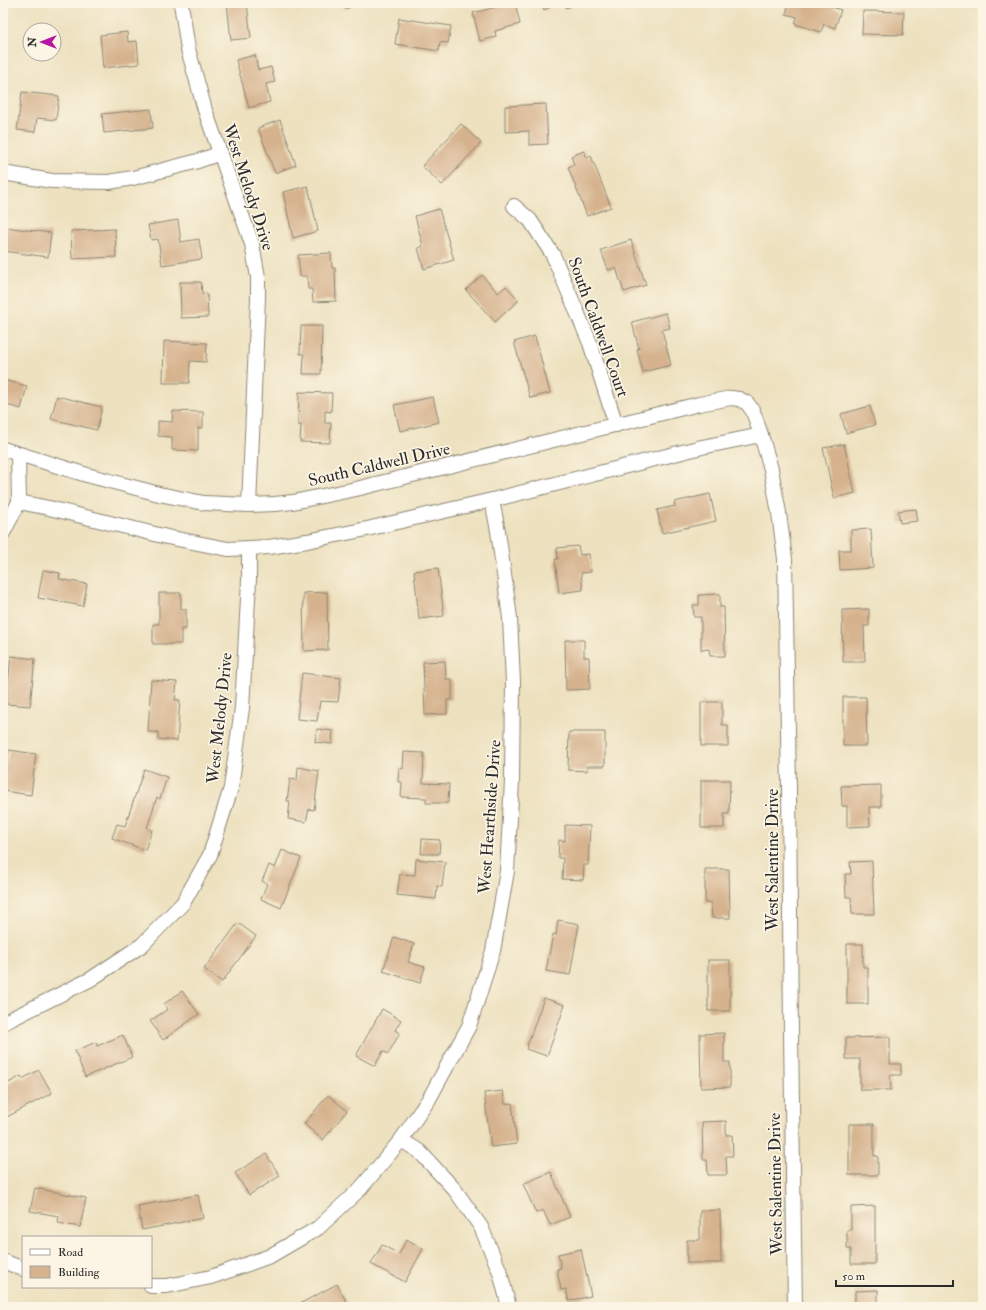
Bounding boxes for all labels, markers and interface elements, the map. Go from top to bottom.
north arrow [22,22,62,62]
text: N [26,36,39,48]
street label: West Melody Drive [217,120,279,253]
street label: South Caldwell Court [563,254,634,400]
street label: South Caldwell Drive [306,438,452,491]
street label: West Melody Drive [202,651,238,786]
street label: West Hearthside Drive [474,739,505,896]
street label: West Salentine Drive [762,789,783,932]
street label: West Salentine Drive [764,1112,787,1257]
legend [22,1236,152,1288]
text: Road [58,1245,83,1260]
scale bar [836,1262,953,1288]
text: Building [58,1265,101,1280]
text: 50 m [842,1269,866,1284]

